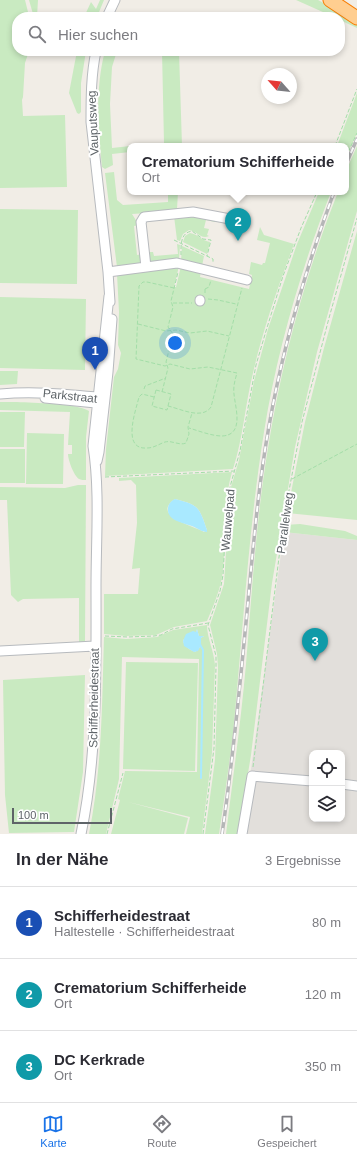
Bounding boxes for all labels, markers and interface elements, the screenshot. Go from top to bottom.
search box [12,12,345,56]
icon: search [26,23,48,45]
text: Hier suchen [58,26,138,43]
north arrow [261,68,297,104]
street label: Vauputsweg [84,90,102,156]
popup [127,143,349,195]
text: Crematorium Schifferheide [142,153,334,170]
text: Ort [142,170,160,185]
pin: 2 [225,208,251,241]
your location [165,333,185,353]
pin: 1 [82,337,108,370]
street label: Parkstraat [42,386,99,406]
street label: Wauwelpad [218,488,238,552]
street label: Parallelweg [274,491,296,555]
pin: 3 [302,628,328,661]
street label: Schifferheidestraat [86,647,102,748]
map controls [309,750,345,822]
button: locate [309,750,345,786]
button: layers [309,786,345,822]
scale bar [12,806,112,825]
text: 100 m [18,809,49,821]
text: In der Nähe [16,850,109,869]
text: 3 Ergebnisse [265,853,341,868]
text: Schifferheidestraat [54,907,190,924]
text: 1 [25,915,33,930]
text: 80 m [312,915,341,930]
text: Haltestelle · Schifferheidestraat [54,924,234,939]
text: Crematorium Schifferheide [54,979,247,996]
text: 2 [25,987,33,1002]
text: 120 m [305,987,341,1002]
text: Ort [54,996,72,1011]
text: DC Kerkrade [54,1051,145,1068]
text: 3 [25,1059,33,1074]
text: 350 m [305,1059,341,1074]
text: Ort [54,1068,72,1083]
tab: Karte [40,1113,67,1149]
tab: Route [147,1113,177,1149]
tab: Gespeichert [257,1113,317,1149]

